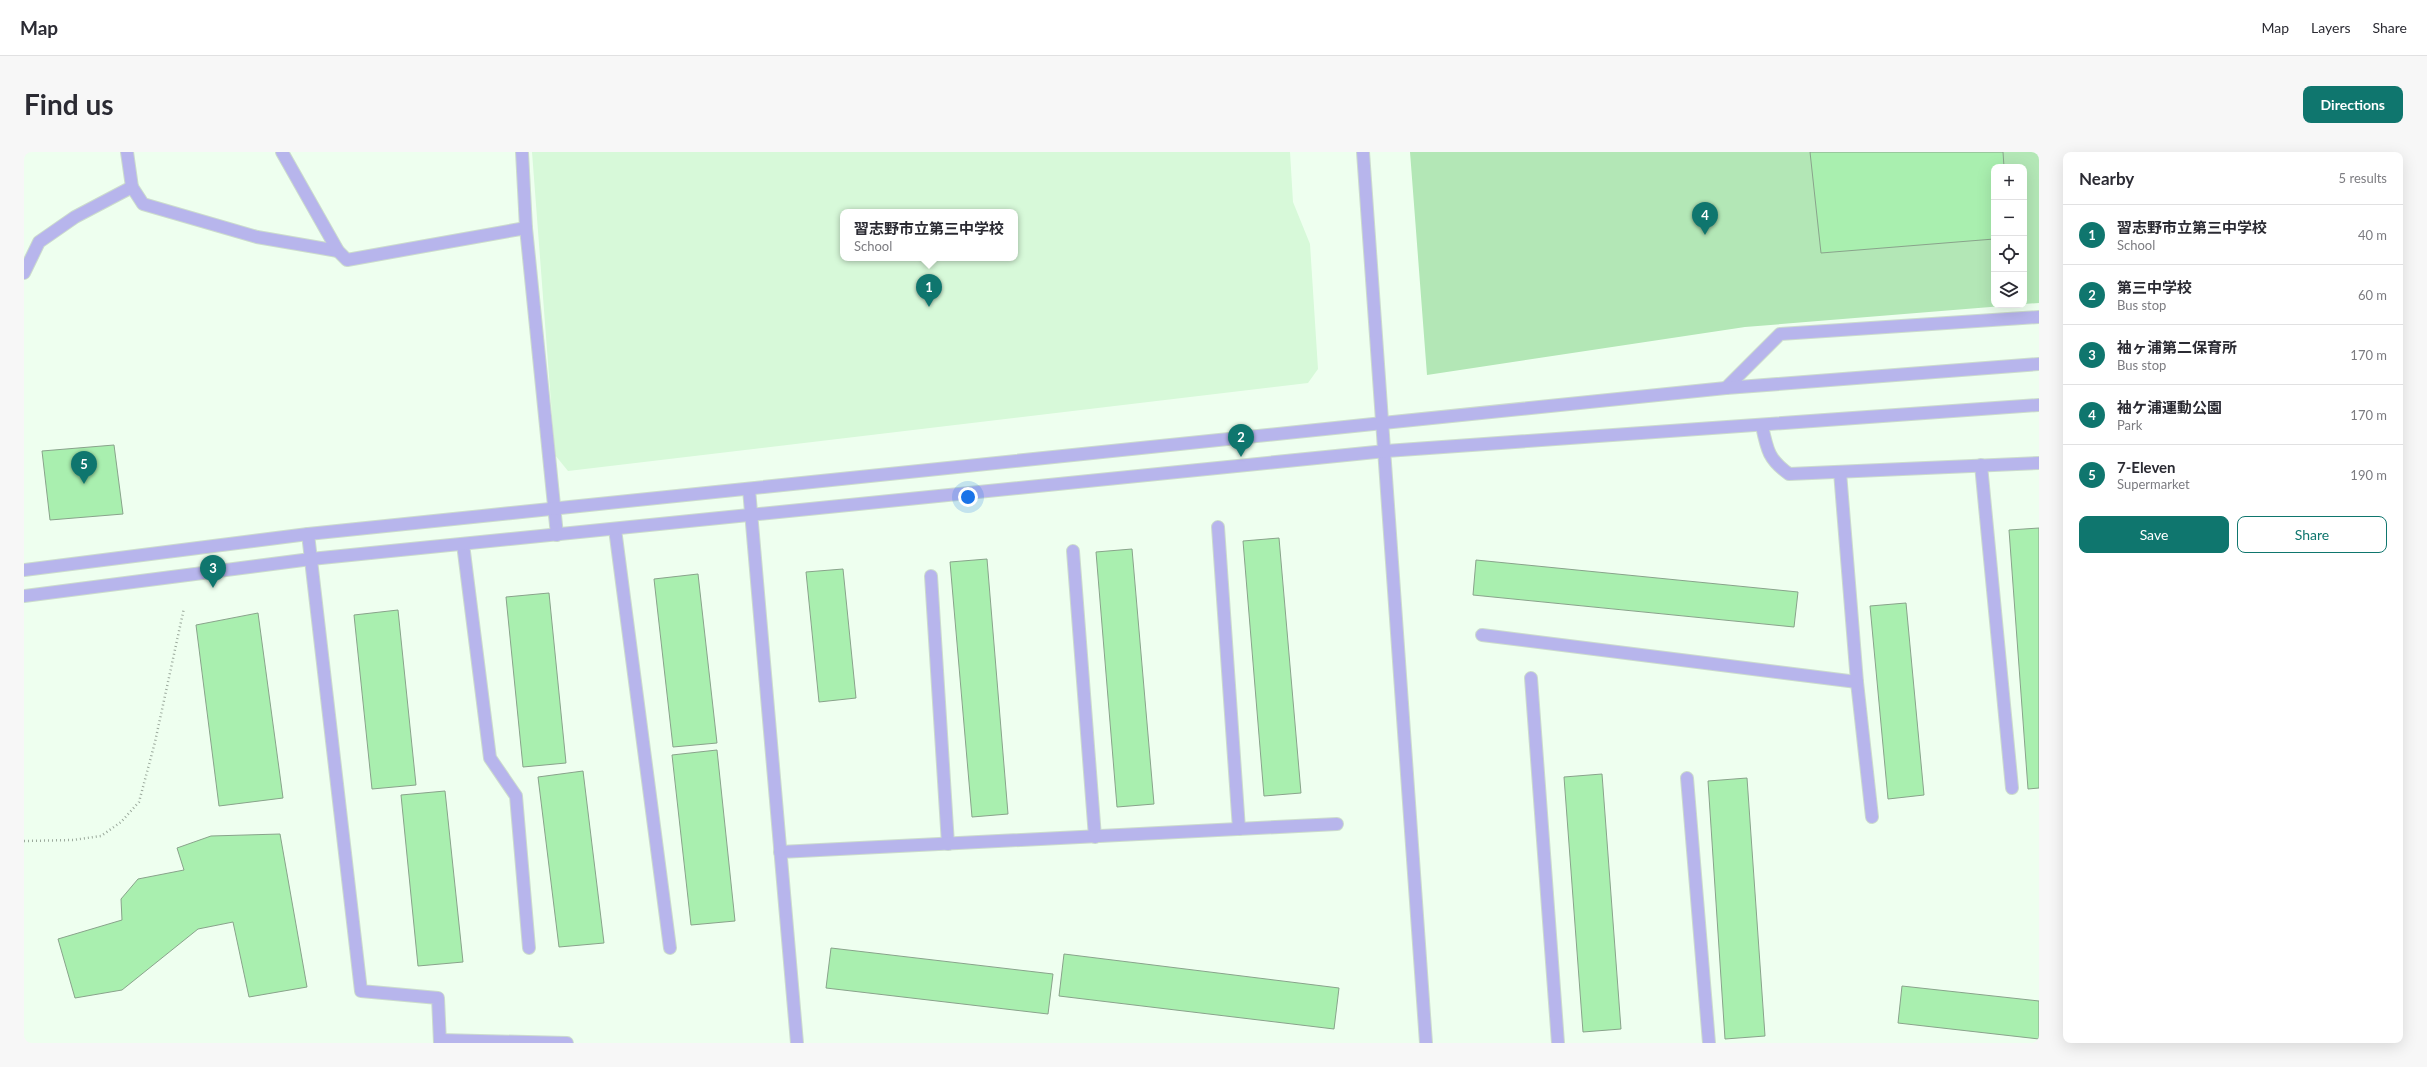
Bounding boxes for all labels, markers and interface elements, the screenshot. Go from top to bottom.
text: Map [20,16,58,39]
text: Map [2261,19,2289,36]
text: Layers [2311,19,2351,36]
text: Share [2373,19,2407,36]
button: Directions [2303,86,2403,123]
text: Find us [24,87,114,121]
map controls [1991,164,2027,308]
button: + [1991,164,2027,200]
text: Nearby [2079,168,2134,189]
text: 5 results [2339,170,2387,186]
button: − [1991,200,2027,236]
pin: 4 [1692,202,1718,235]
popup [840,209,1018,261]
text: 習志野市立第三中学校 [2117,218,2267,236]
text: 習志野市立第三中学校 [854,219,1004,237]
text: 1 [2088,227,2096,243]
text: 40 m [2358,227,2387,243]
button: locate [1991,236,2027,272]
text: School [2117,237,2155,253]
text: School [854,238,892,254]
button: layers [1991,272,2027,308]
pin: 1 [916,274,942,307]
text: 第三中学校 [2117,278,2192,296]
text: 2 [2088,287,2096,303]
text: 60 m [2358,287,2387,303]
text: Bus stop [2117,297,2166,313]
text: 袖ヶ浦第二保育所 [2117,338,2237,356]
text: 3 [2088,347,2096,363]
text: 170 m [2350,347,2387,363]
text: Bus stop [2117,357,2166,373]
text: 袖ケ浦運動公園 [2117,398,2222,416]
text: 4 [2088,407,2096,423]
text: 170 m [2350,407,2387,423]
text: Park [2117,417,2142,433]
pin: 2 [1228,424,1254,457]
pin: 5 [71,451,97,484]
text: 7-Eleven [2117,458,2176,476]
text: 5 [2088,467,2096,483]
text: 190 m [2350,467,2387,483]
text: Supermarket [2117,476,2190,492]
your location [958,487,978,507]
button: Save [2079,516,2229,553]
button: Share [2237,516,2387,553]
pin: 3 [200,555,226,588]

